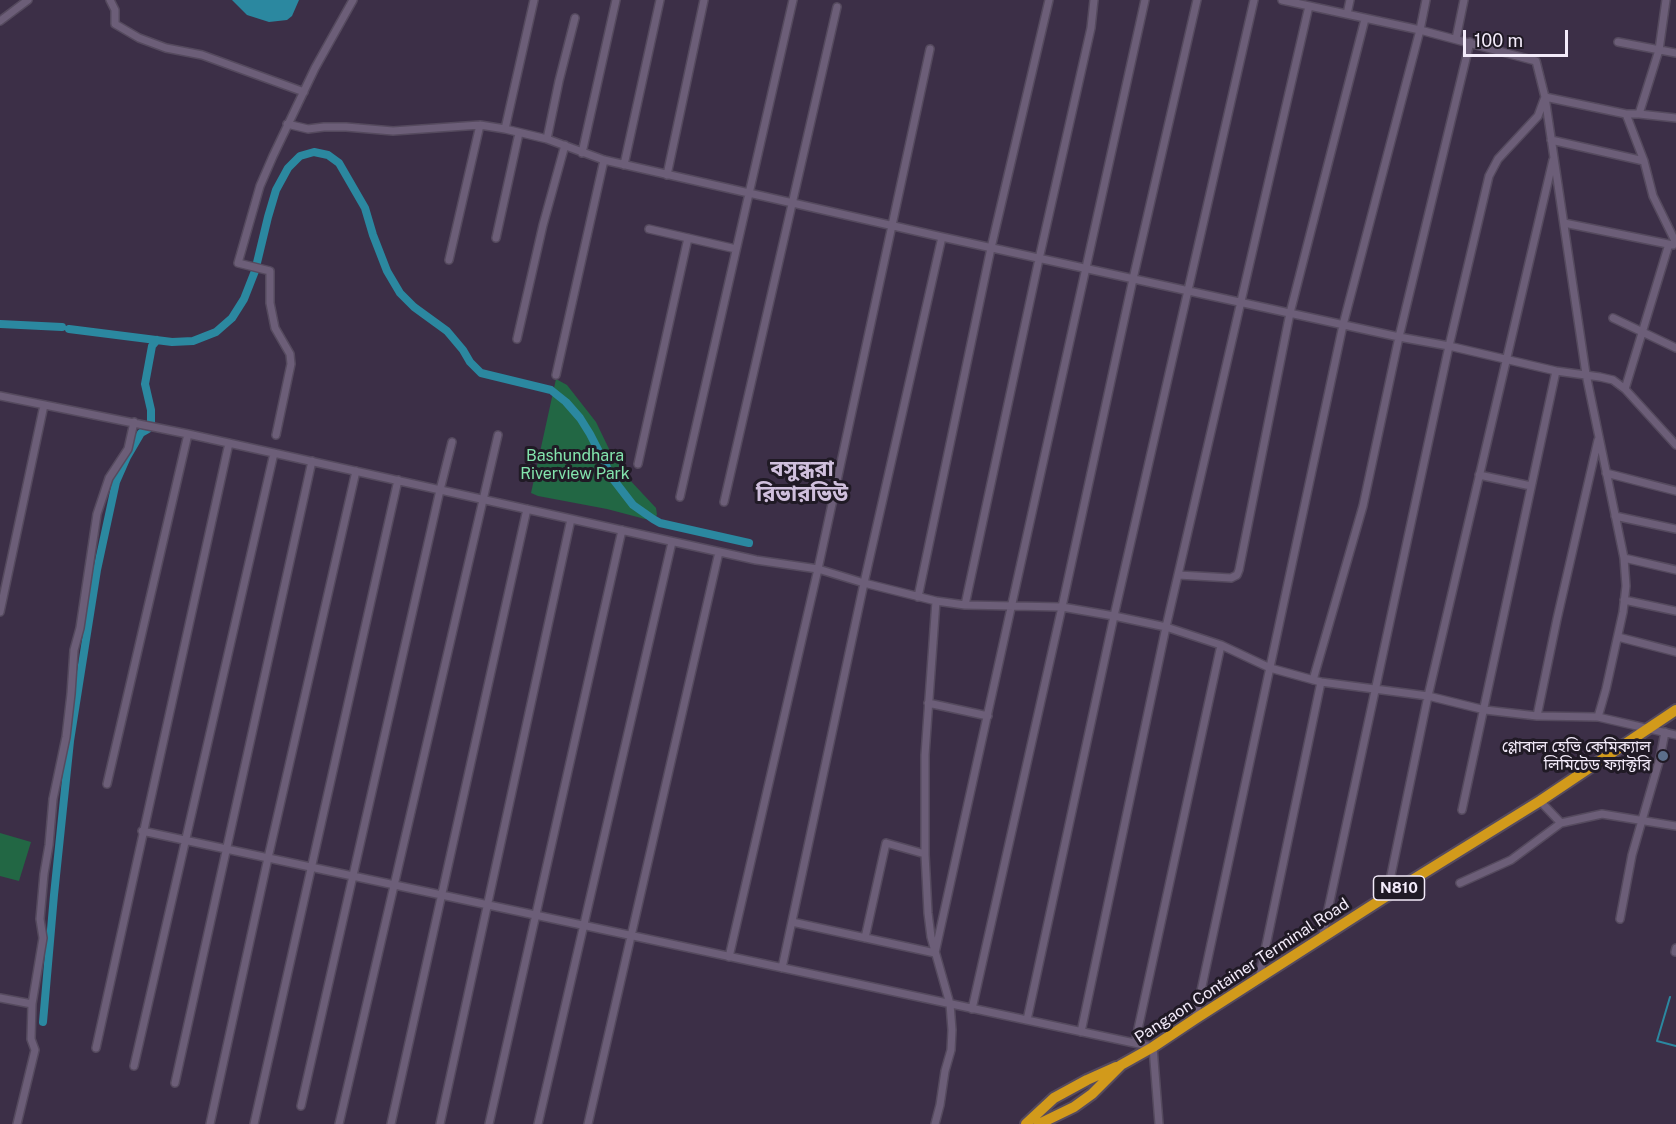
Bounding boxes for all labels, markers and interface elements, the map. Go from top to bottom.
scale bar [1466,18,1571,56]
text: 100 m [1474,30,1523,51]
park label: Bashundhara Riverview Park [520,446,630,484]
district label: বসুন্ধরা রিভারভিউ [756,456,848,508]
place label: গ্লোবাল হেভি কেমিক্যাল লিমিটেড ফ্যাক্টরি [1502,737,1651,775]
marker: গ্লোবাল হেভি কেমিক্যাল লিমিটেড ফ্যাক্টরি [1656,749,1670,763]
road number: N810 [1374,876,1424,900]
street label: Pangaon Container Terminal Road [1131,894,1353,1048]

